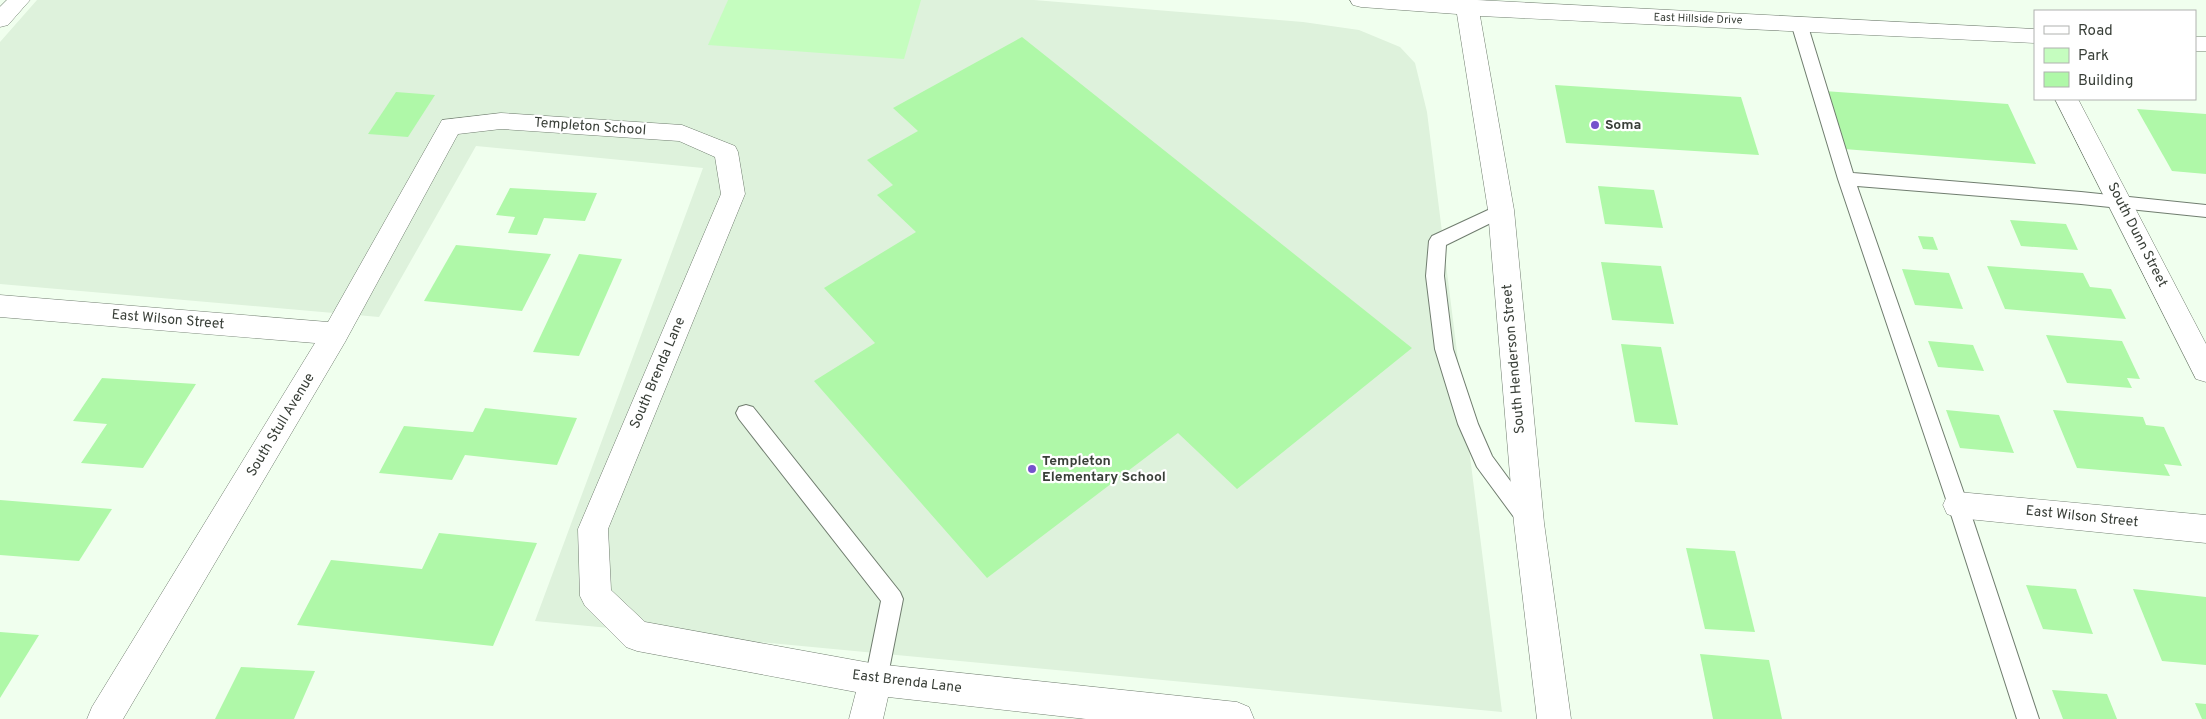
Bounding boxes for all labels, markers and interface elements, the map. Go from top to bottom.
street label: East Hillside Drive [1653,10,1743,28]
legend [2034,10,2196,100]
text: Road [2078,22,2113,41]
text: Park [2078,47,2109,66]
text: Building [2078,72,2133,91]
street label: Templeton School [533,115,647,139]
place label: Soma [1605,117,1641,134]
marker: Soma [1589,119,1601,131]
street label: South Dunn Street [2103,180,2171,290]
street label: South Henderson Street [1499,283,1529,435]
street label: East Wilson Street [111,307,225,333]
street label: South Brenda Lane [627,315,689,431]
street label: South Stull Avenue [243,370,319,480]
place label: Templeton Elementary School [1042,453,1166,486]
marker: Templeton Elementary School [1026,463,1038,475]
street label: East Wilson Street [2025,503,2139,531]
street label: East Brenda Lane [851,667,963,697]

